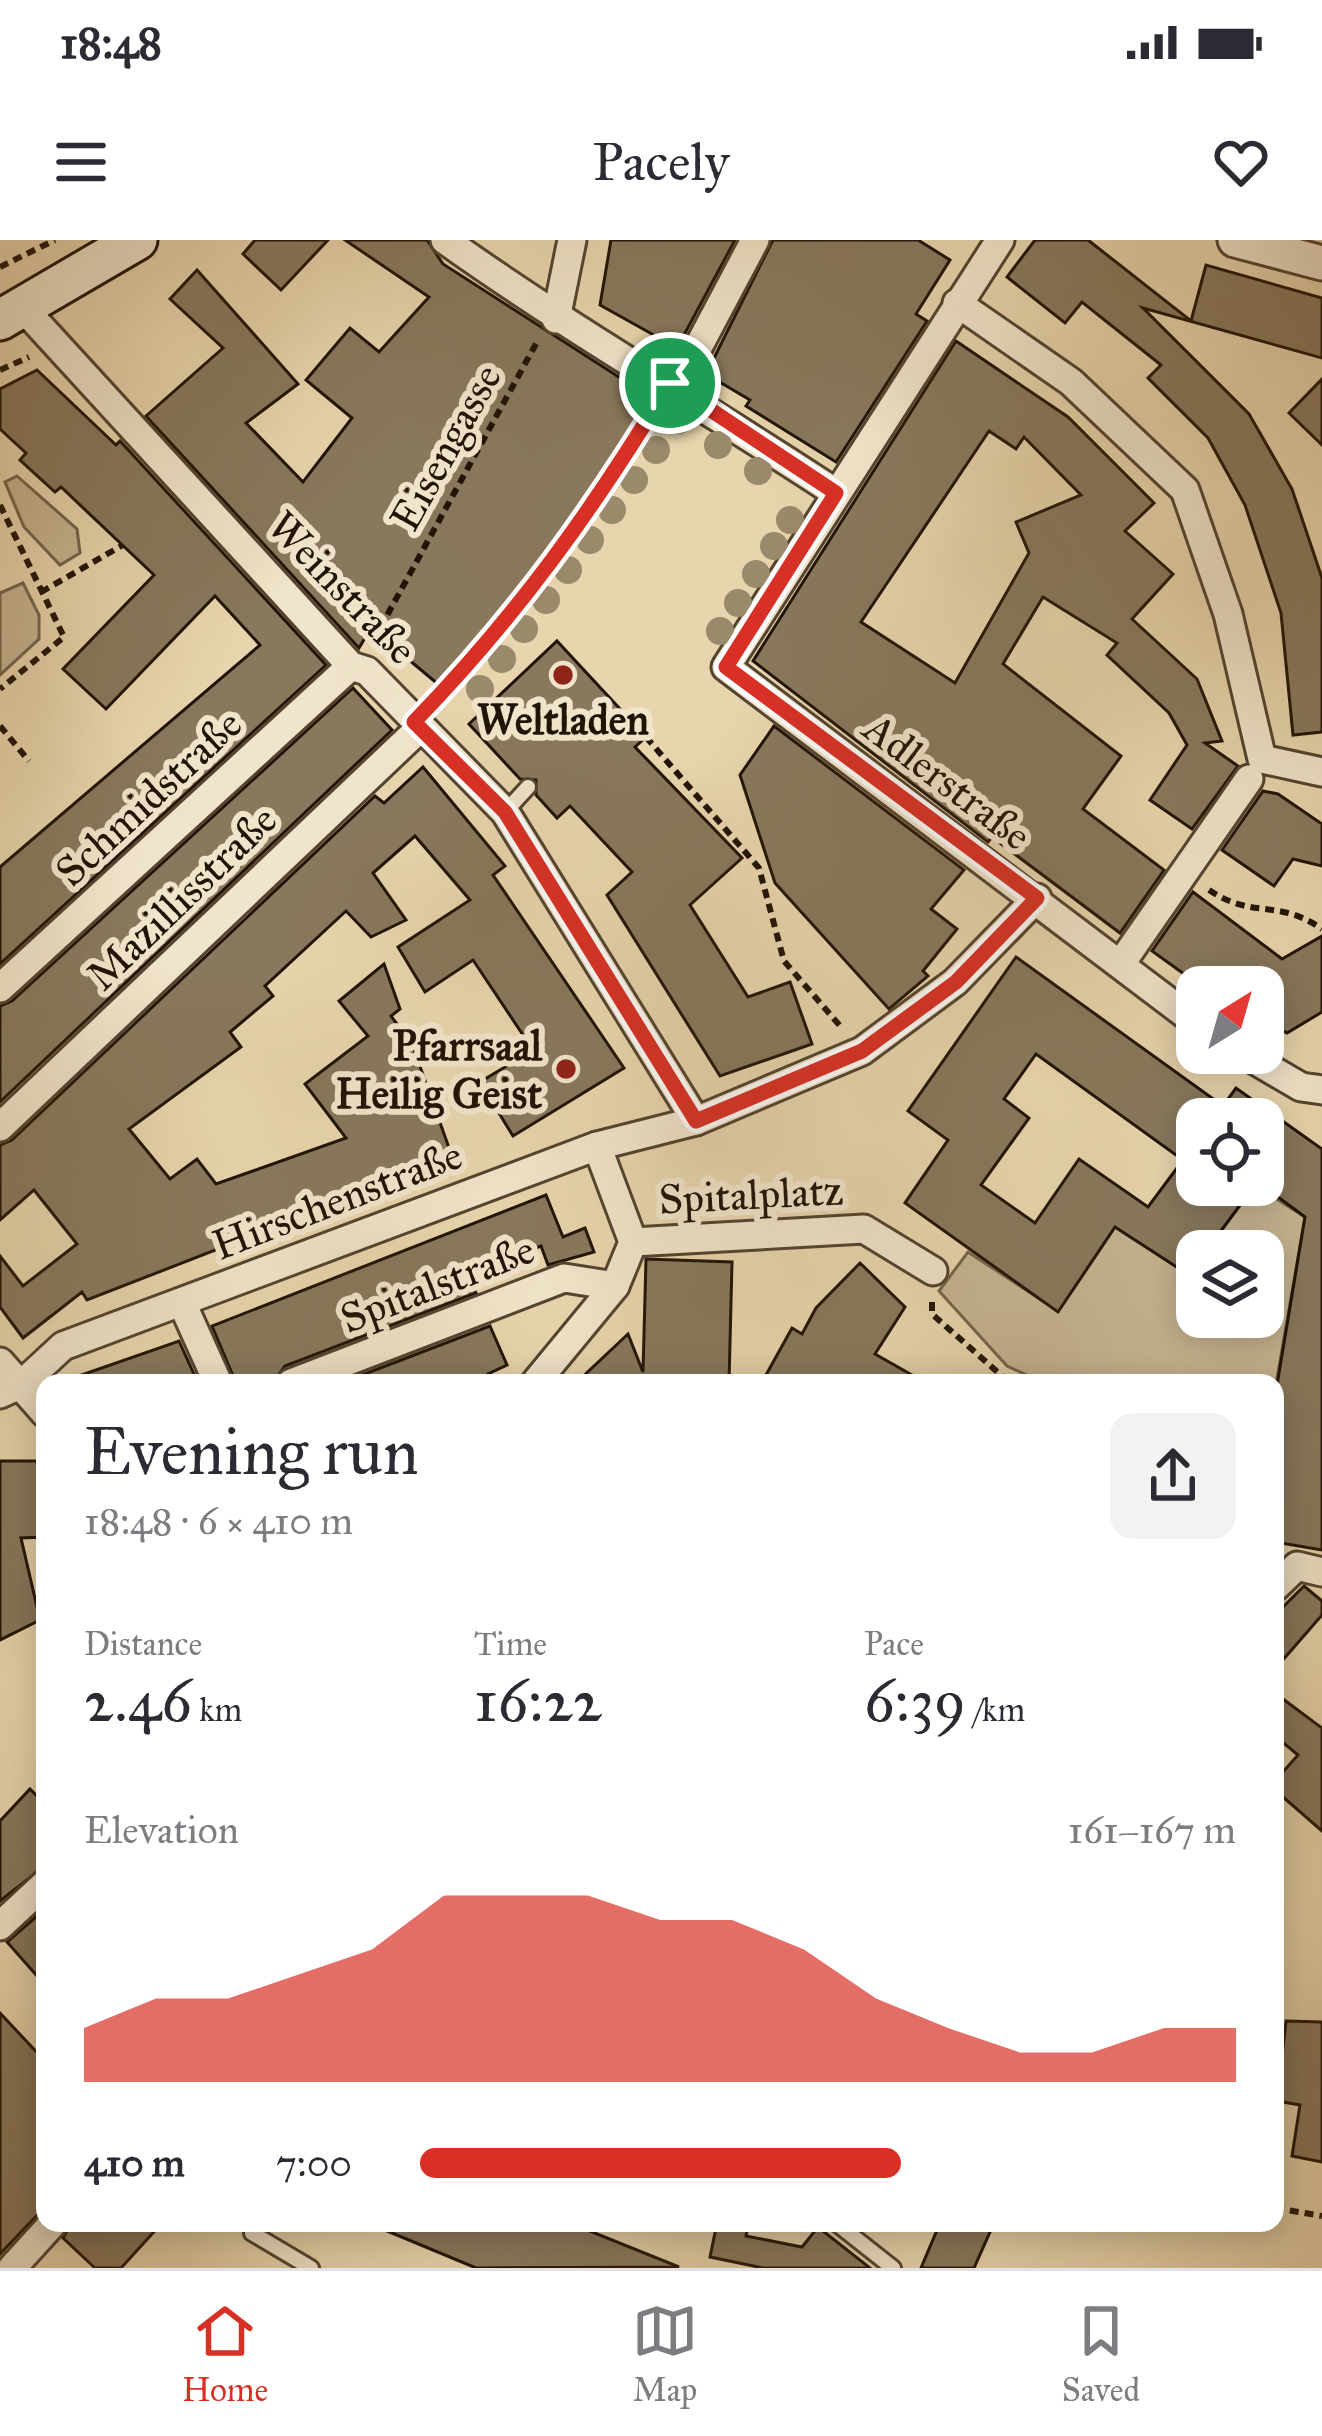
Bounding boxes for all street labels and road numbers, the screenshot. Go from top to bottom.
street label: Eisengasse [379,355,513,540]
street label: Weinstraße [257,500,428,675]
street label: Schmidstraße [45,698,253,897]
street label: Adlerstraße [852,701,1042,862]
street label: Mazillisstraße [76,794,288,1001]
street label: Hirschenstraße [205,1129,469,1271]
street label: Spitalplatz [657,1164,845,1226]
street label: Spitalstraße [333,1223,542,1345]

